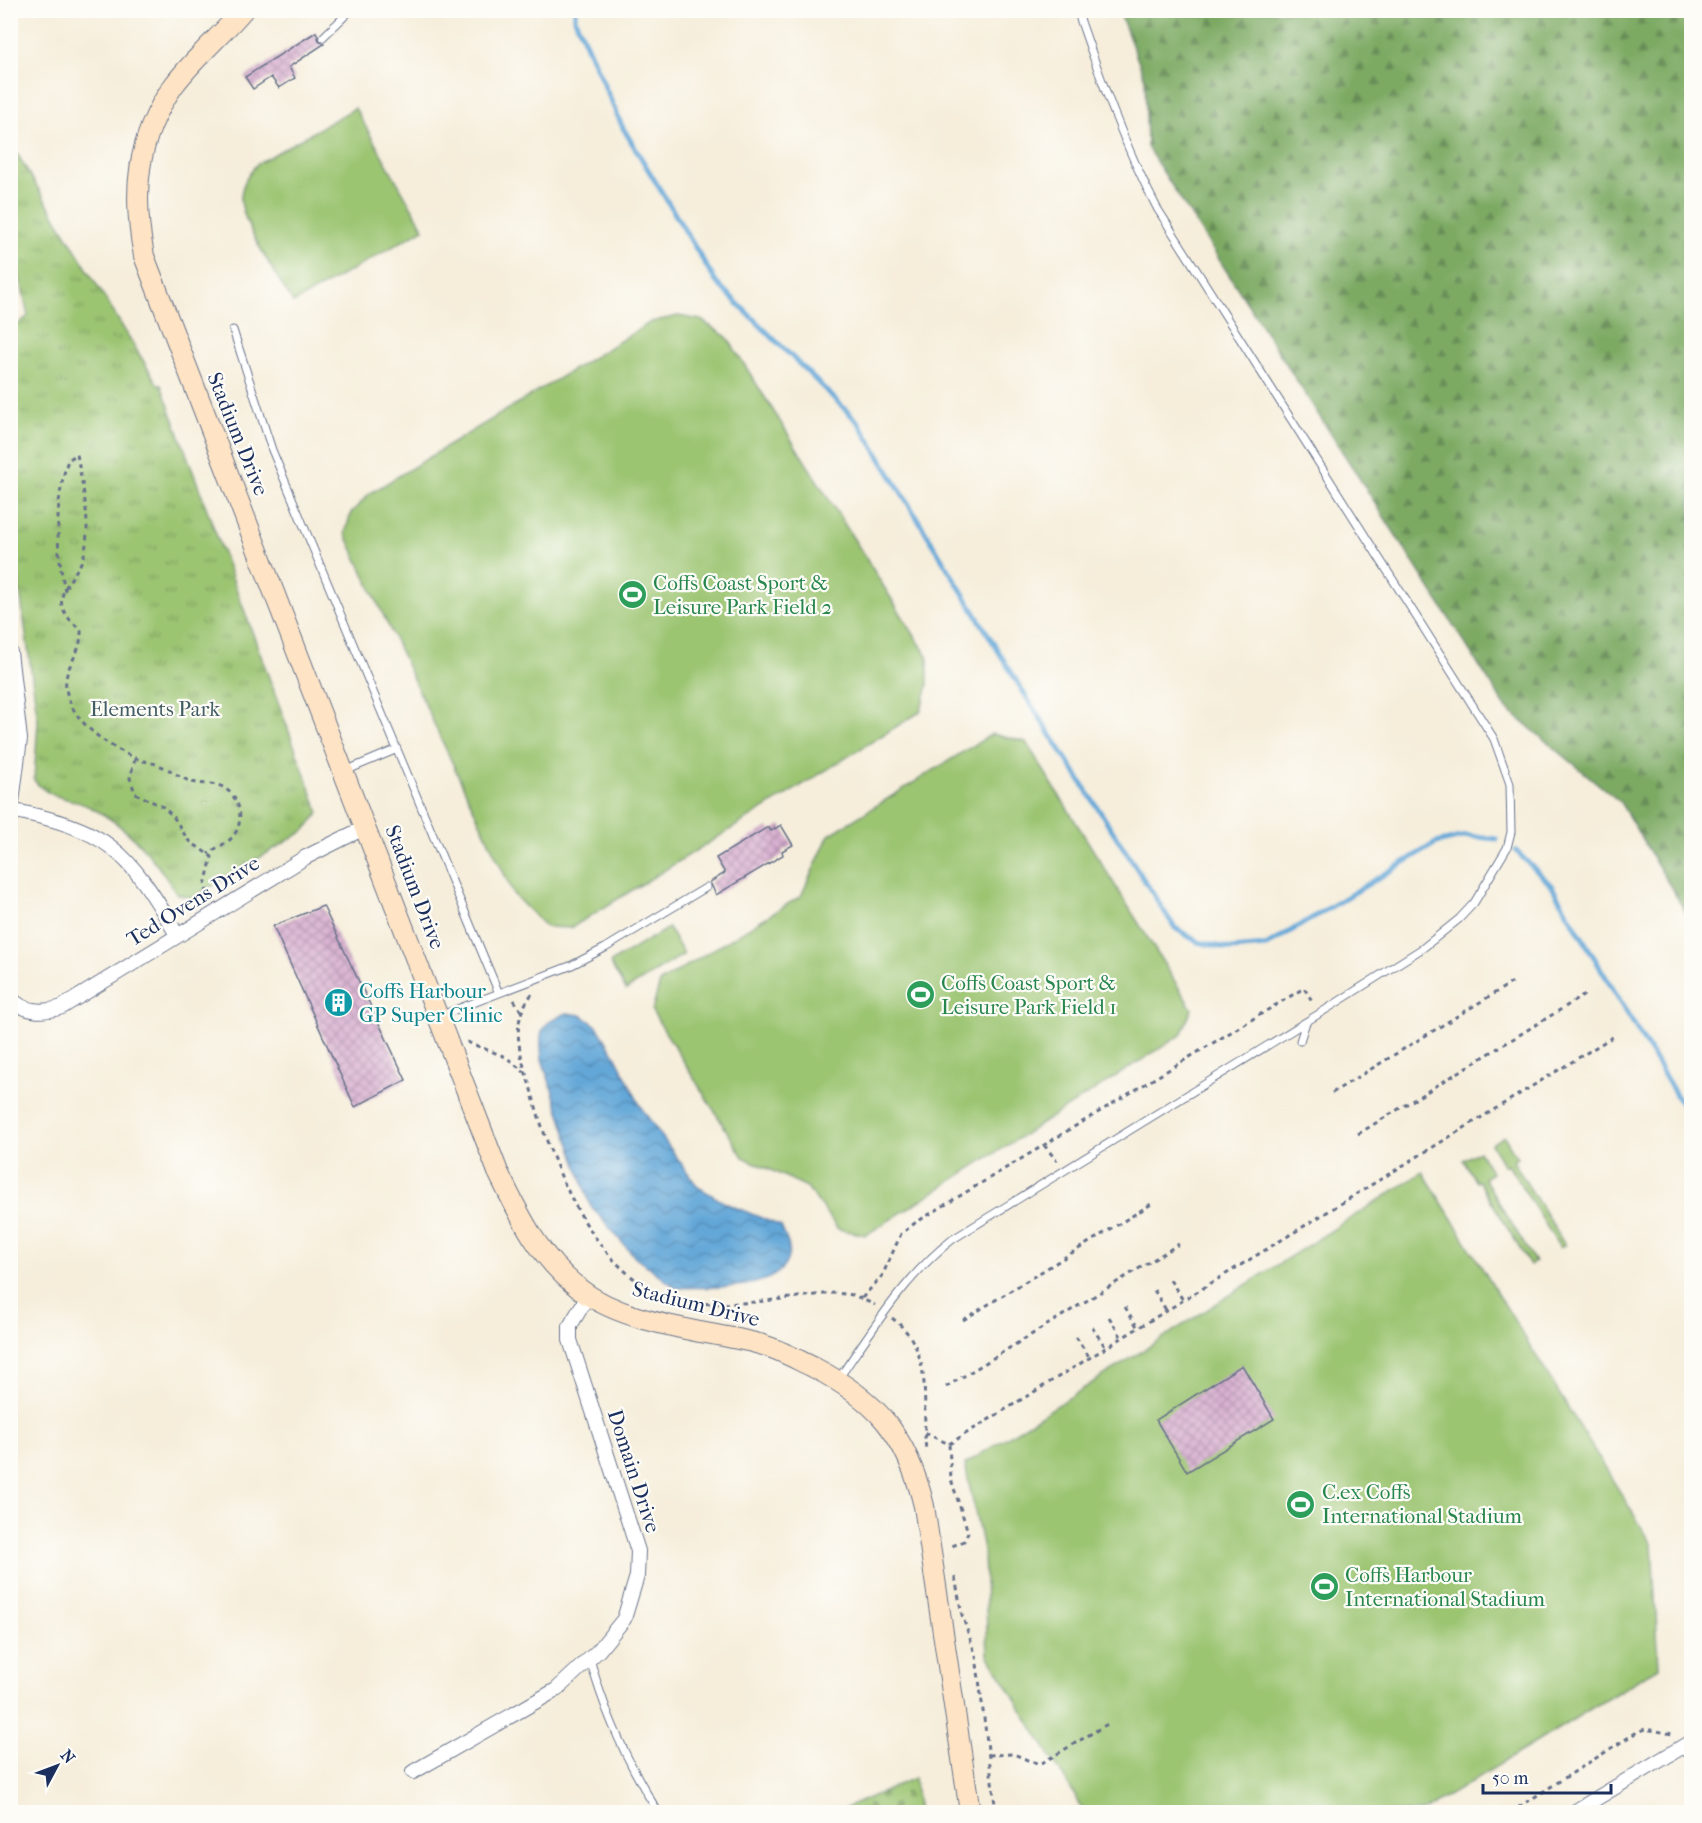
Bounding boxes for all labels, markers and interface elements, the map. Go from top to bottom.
street label: Stadium Drive [202,369,274,499]
place label: Coffs Coast Sport & Leisure Park Field 2 [653,571,832,619]
sports icon: Coffs Coast Sport & Leisure Park Field 2 [616,579,648,611]
park label: Elements Park [90,697,220,721]
street label: Stadium Drive [380,822,450,952]
street label: Ted Ovens Drive [122,851,264,951]
place label: Coffs Coast Sport & Leisure Park Field 1 [941,971,1117,1019]
place label: Coffs Harbour GP Super Clinic [359,979,503,1027]
sports icon: Coffs Coast Sport & Leisure Park Field 1 [904,979,936,1011]
building icon: Coffs Harbour GP Super Clinic [322,987,354,1019]
street label: Stadium Drive [630,1277,762,1331]
street label: Domain Drive [603,1406,665,1536]
place label: C.ex Coffs International Stadium [1322,1480,1523,1528]
sports icon: C.ex Coffs International Stadium [1285,1488,1317,1520]
place label: Coffs Harbour International Stadium [1345,1563,1546,1611]
sports icon: Coffs Harbour International Stadium [1308,1571,1340,1603]
north arrow [27,1736,87,1796]
text: N [57,1746,80,1768]
scale bar [1483,1757,1610,1795]
text: 50 m [1492,1768,1529,1789]

